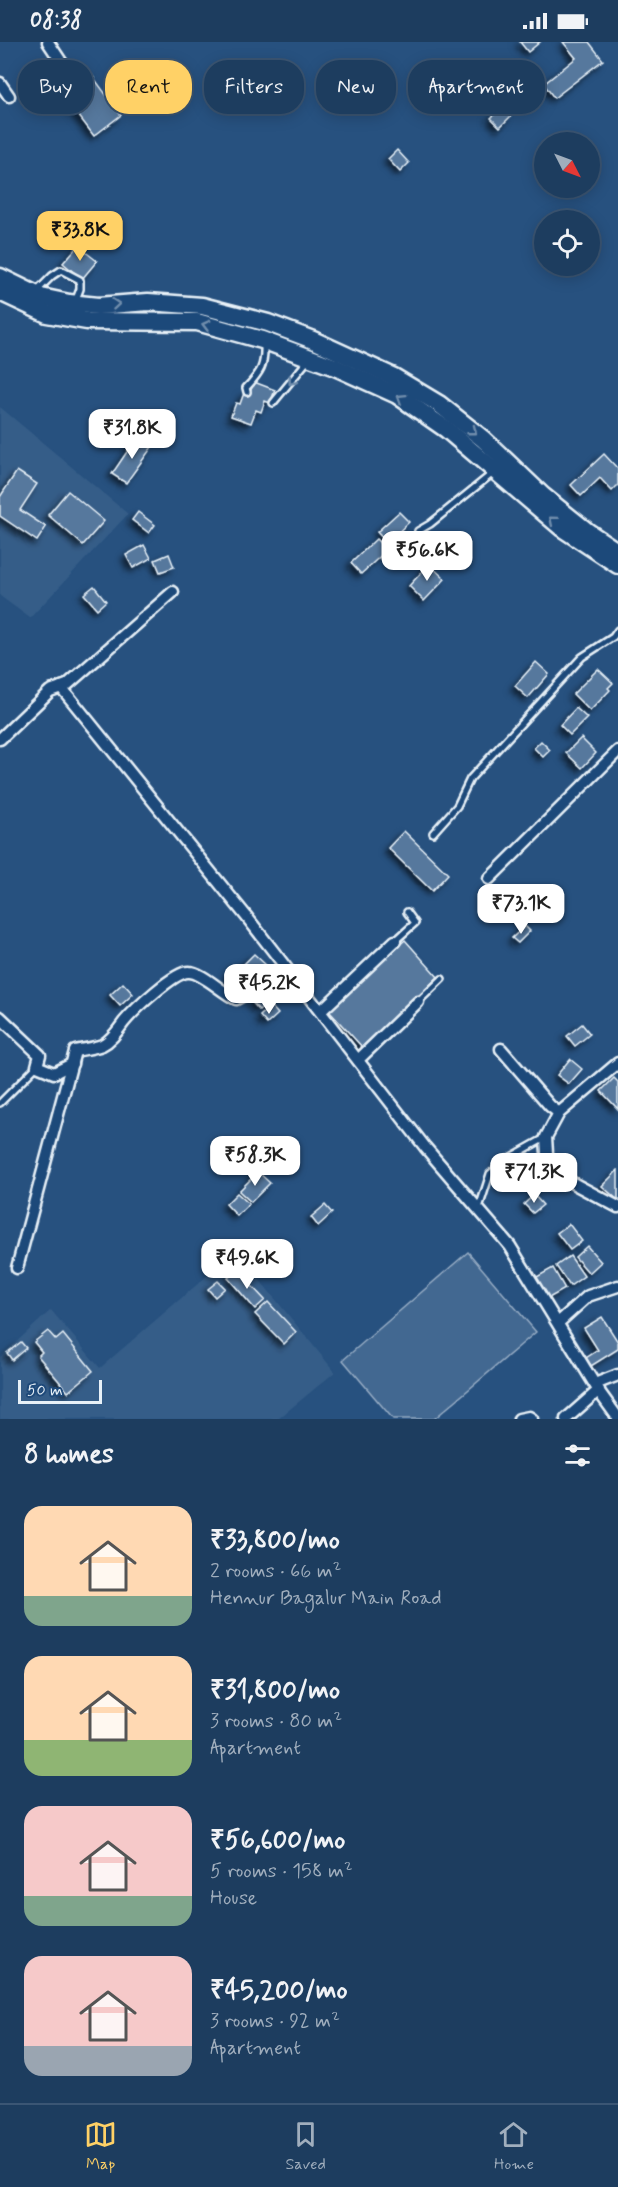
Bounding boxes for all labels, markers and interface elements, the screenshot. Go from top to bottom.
text: 08:38 [30,7,82,35]
chip: Buy [18,60,93,114]
chip: Rent [105,60,192,114]
chip: Filters [204,60,304,114]
chip: New [316,60,396,114]
chip: Apartment [408,60,545,114]
north arrow [534,132,600,198]
map controls [534,132,600,276]
button: locate [534,210,600,276]
pin: ₹33.8K [31,211,129,262]
text: ₹33.8K [51,217,109,244]
one-way arrow [112,298,121,311]
one-way arrow [201,320,212,332]
one-way arrow [288,374,299,385]
one-way arrow [397,394,407,406]
pin: ₹31.8K [83,409,181,460]
text: ₹31.8K [103,415,161,442]
one-way arrow [466,424,477,435]
one-way arrow [549,517,560,528]
pin: ₹56.6K [378,531,476,582]
text: ₹56.6K [396,537,459,564]
pin: ₹73.1K [472,884,570,935]
text: ₹73.1K [491,890,551,917]
pin: ₹45.2K [220,964,318,1015]
text: ₹45.2K [238,970,300,997]
pin: ₹58.3K [206,1136,304,1187]
text: ₹58.3K [224,1142,286,1169]
pin: ₹71.3K [485,1153,583,1204]
text: ₹71.3K [504,1159,564,1186]
pin: ₹49.6K [198,1239,296,1290]
text: ₹49.6K [215,1245,279,1272]
scale bar [18,1377,102,1404]
text: 50 m [27,1380,63,1401]
text: 8 homes [24,1438,114,1472]
icon: filters [561,1439,594,1472]
text: ₹33,800/mo [210,1524,340,1558]
icon: home [72,1530,144,1602]
text: 2 rooms · 66 m² [210,1558,341,1585]
text: Hennur Bagalur Main Road [210,1585,442,1612]
text: ₹31,800/mo [210,1674,340,1708]
icon: home [72,1680,144,1752]
text: 3 rooms · 80 m² [210,1708,342,1735]
text: Apartment [210,1735,301,1762]
text: ₹56,600/mo [210,1824,345,1858]
icon: home [72,1830,144,1902]
text: 5 rooms · 158 m² [210,1858,353,1885]
text: House [210,1885,257,1912]
text: ₹45,200/mo [210,1974,348,2008]
icon: home [72,1980,144,2052]
text: 3 rooms · 92 m² [210,2008,340,2035]
text: Apartment [210,2035,301,2062]
tab: Map [84,2118,117,2175]
tab: Saved [285,2118,326,2175]
tab: Home [494,2118,534,2175]

